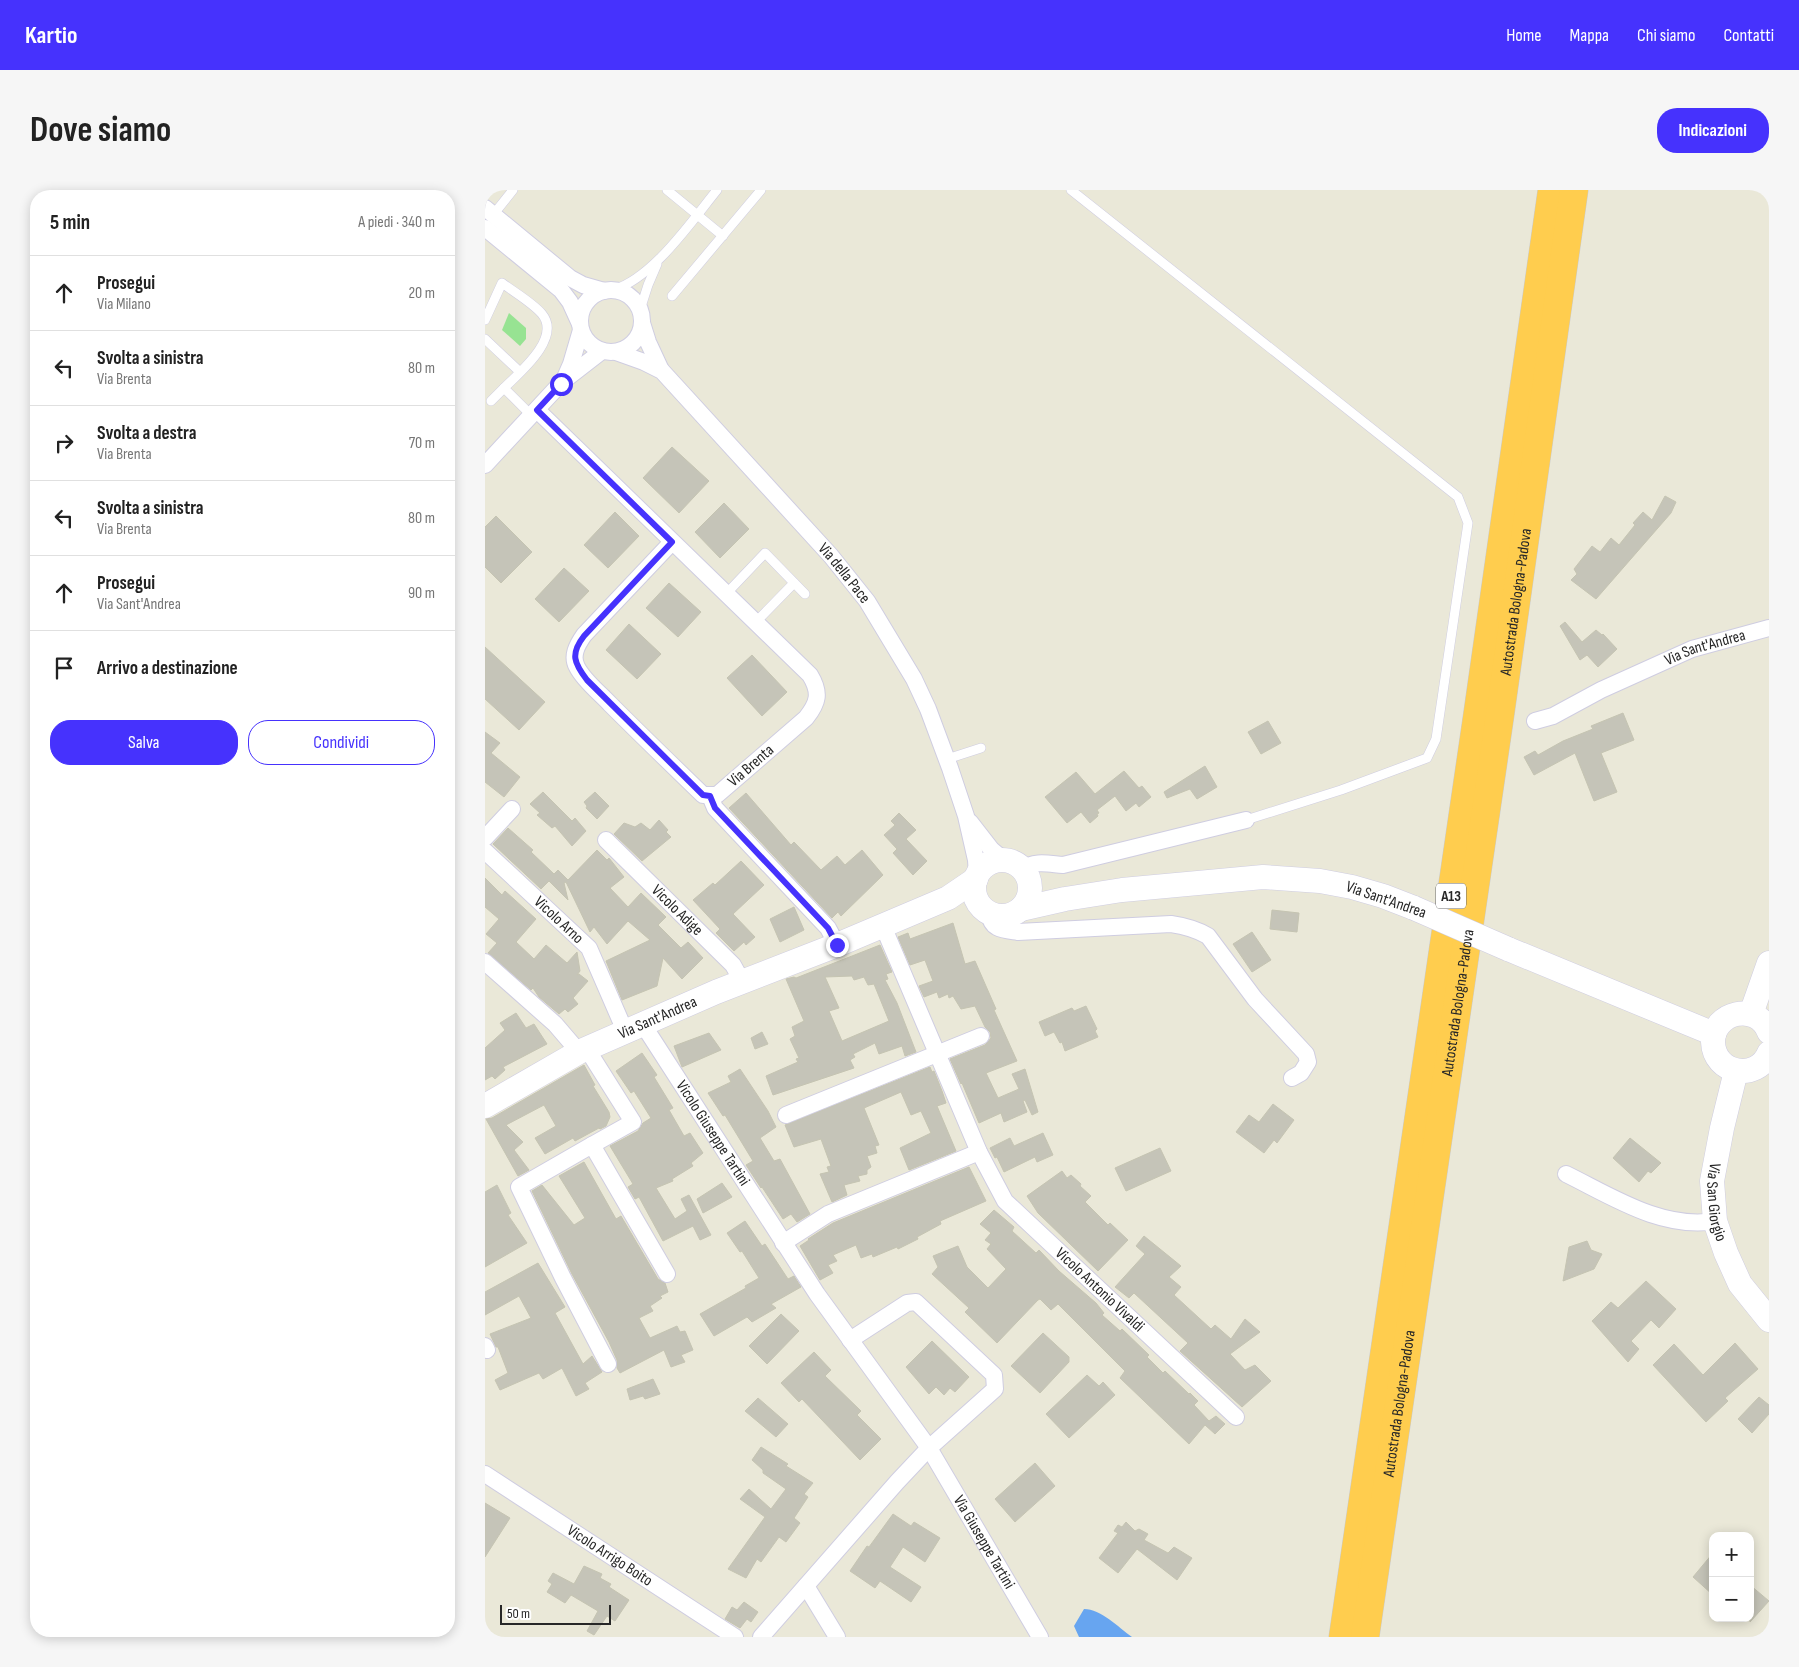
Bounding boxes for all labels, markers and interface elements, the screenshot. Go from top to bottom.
text: Kartio [25,21,77,50]
text: Home [1506,25,1542,46]
text: Mappa [1570,25,1609,46]
text: Chi siamo [1637,25,1695,46]
text: Contatti [1723,25,1774,46]
button: Indicazioni [1657,108,1769,153]
text: Dove siamo [30,109,171,152]
text: 5 min [50,210,90,235]
text: A piedi · 340 m [358,213,435,232]
text: Prosegui [97,272,155,295]
icon: ahead [50,279,78,307]
text: 20 m [408,284,435,303]
text: Via Milano [97,295,151,314]
text: Svolta a sinistra [97,347,204,370]
icon: left [50,354,78,382]
text: 80 m [408,359,435,378]
text: Via Brenta [97,370,152,389]
route start [550,373,573,396]
text: Svolta a destra [97,422,197,445]
icon: right [50,429,78,457]
text: 70 m [409,434,435,453]
text: Via Brenta [97,445,152,464]
text: Svolta a sinistra [97,497,204,520]
icon: left [50,504,78,532]
text: 80 m [408,509,435,528]
text: Via Brenta [97,520,152,539]
street label: Autostrada Bologna-Padova [1496,527,1536,678]
street label: Via della Pace [814,539,874,607]
text: Prosegui [97,572,155,595]
icon: ahead [50,579,78,607]
text: 90 m [408,584,435,603]
text: Via Sant'Andrea [97,595,181,614]
street label: Via Sant'Andrea [1662,625,1747,670]
icon: arrive [50,654,78,682]
text: Arrivo a destinazione [97,657,238,680]
button: Salva [50,720,238,765]
button: Condividi [248,720,435,765]
street label: Via Brenta [724,741,778,791]
street label: Via Sant'Andrea [1343,877,1429,923]
street label: Vicolo Adige [648,881,707,940]
road number: A13 [1436,884,1466,908]
street label: Vicolo Arno [530,892,587,948]
street label: Autostrada Bologna-Padova [1438,928,1478,1078]
route end [826,934,849,957]
street label: Via Sant'Andrea [615,992,700,1043]
street label: Vicolo Giuseppe Tartini [672,1077,754,1189]
street label: Via San Giorgio [1703,1161,1731,1244]
street label: Vicolo Antonio Vivaldi [1052,1244,1148,1336]
street label: Autostrada Bologna-Padova [1379,1329,1419,1479]
street label: Via Giuseppe Tartini [949,1492,1019,1592]
street label: Vicolo Arrigo Boito [563,1521,656,1590]
map controls [1709,1532,1754,1622]
button: + [1709,1532,1754,1577]
button: − [1709,1577,1754,1622]
scale bar [500,1602,611,1625]
text: 50 m [507,1605,530,1622]

